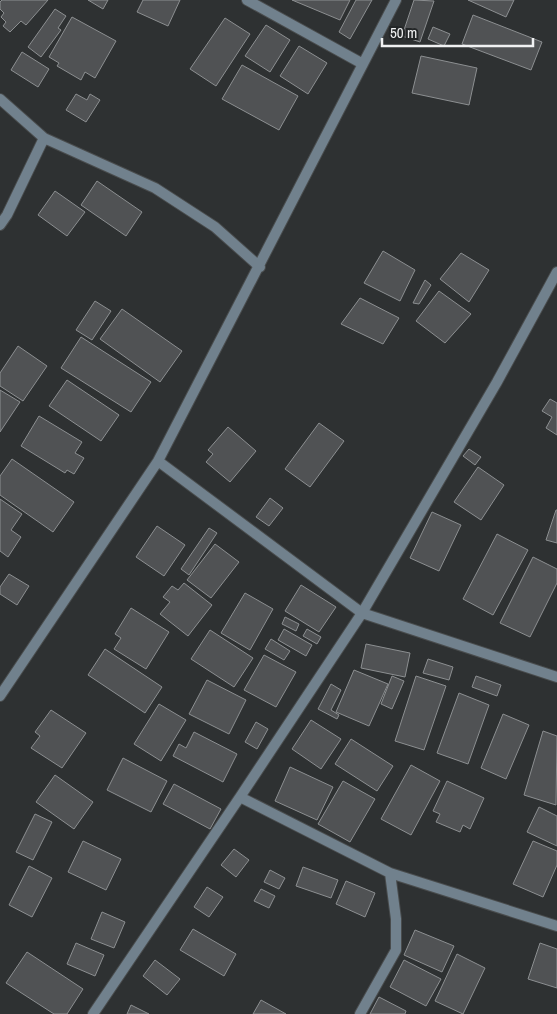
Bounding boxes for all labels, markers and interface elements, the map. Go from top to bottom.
scale bar [382,15,533,47]
text: 50 m [390,22,417,43]

